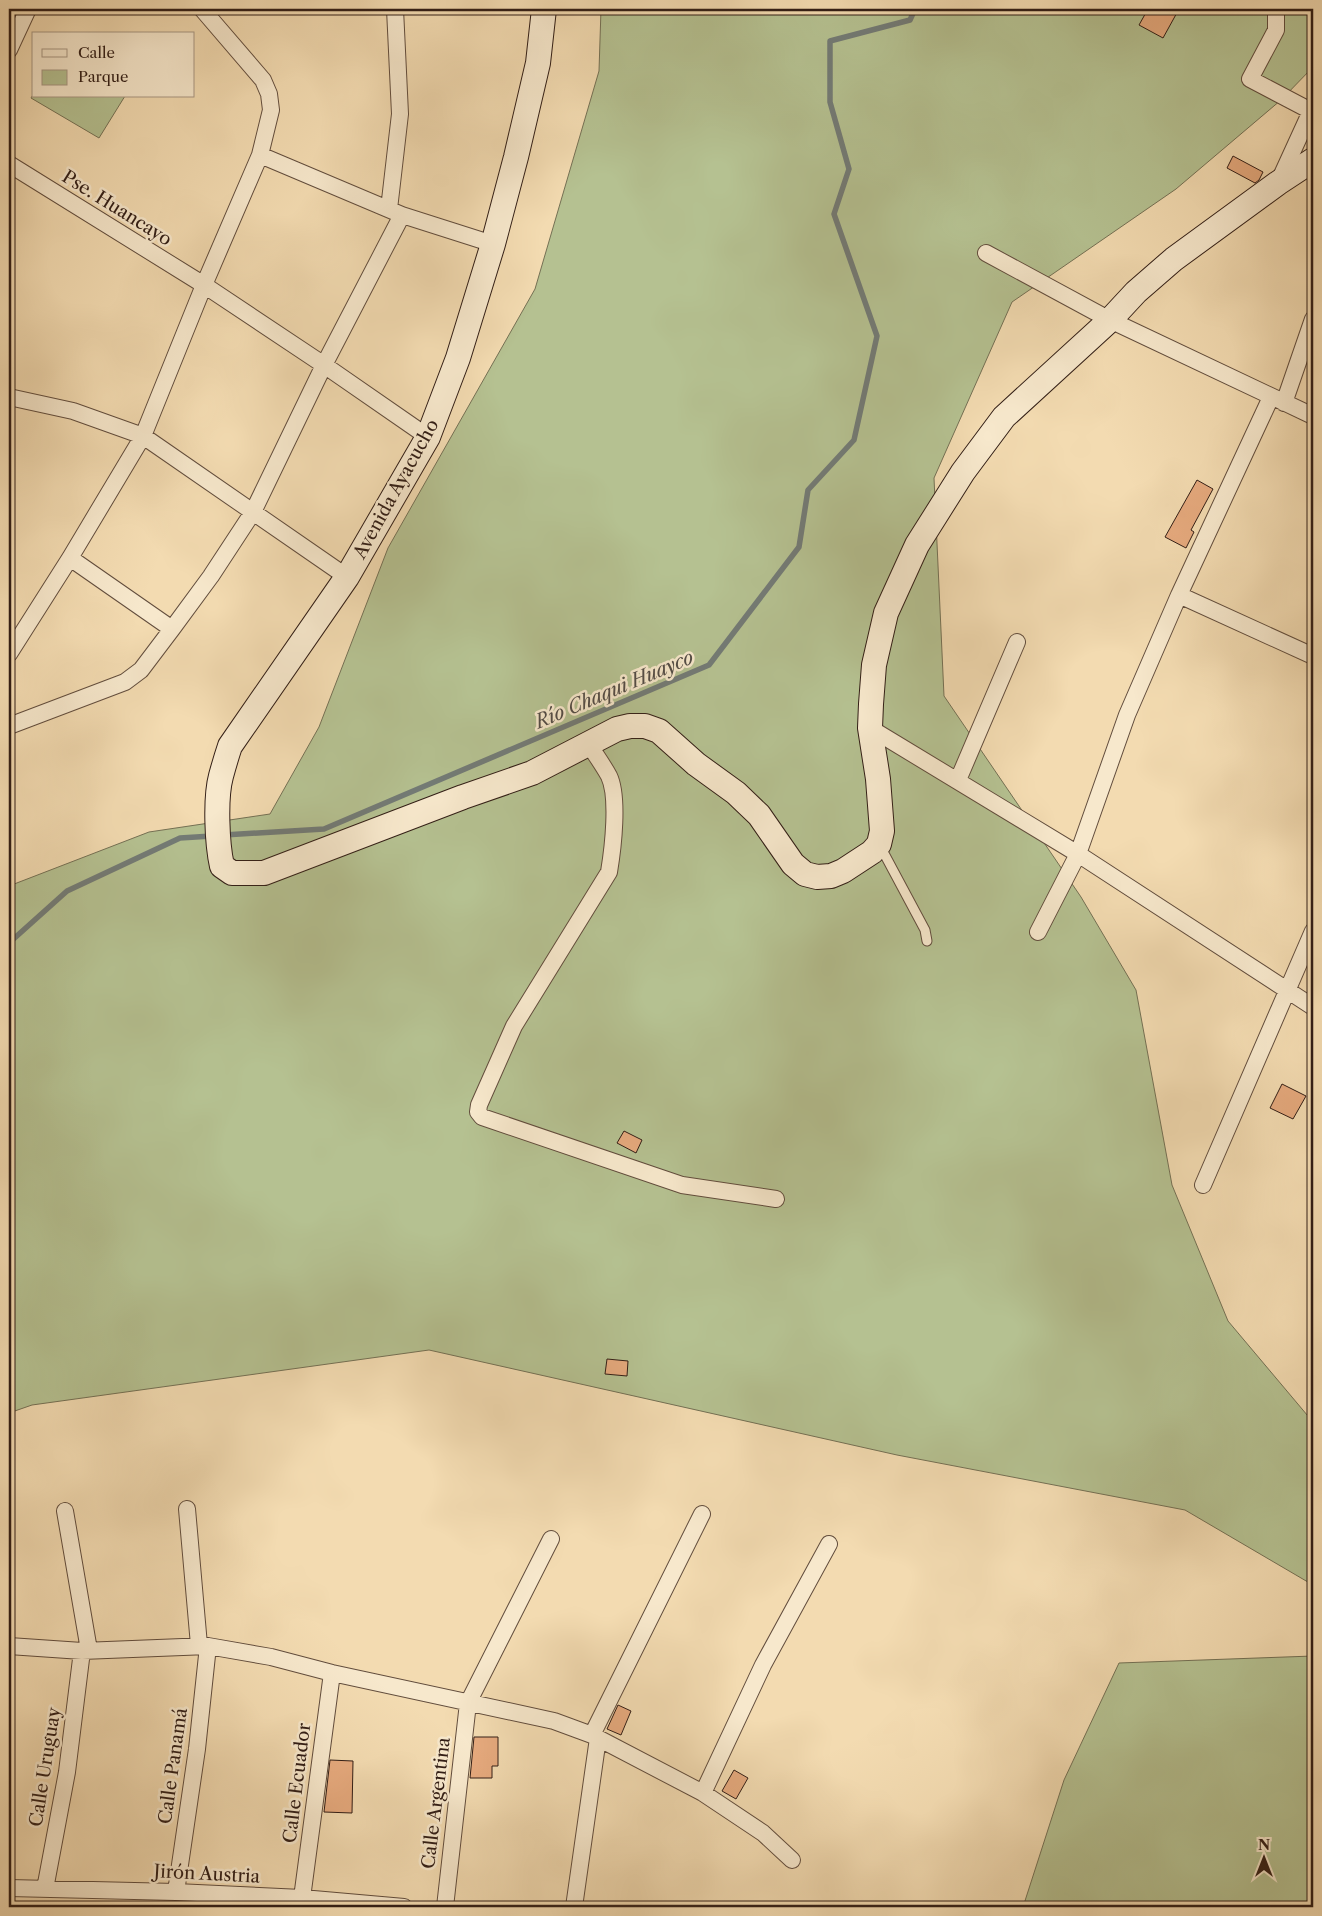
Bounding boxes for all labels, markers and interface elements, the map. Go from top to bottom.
legend [32,32,195,98]
text: Calle [78,43,115,62]
text: Parque [78,67,128,86]
street label: Pse. Huancayo [58,165,176,251]
street label: Avenida Ayacucho [348,415,443,563]
water label: Río Chaqui Huayco [530,646,697,734]
street label: Calle Uruguay [25,1705,65,1828]
street label: Calle Panamá [154,1706,192,1826]
street label: Calle Ecuador [279,1721,315,1844]
street label: Calle Argentina [417,1735,455,1870]
north arrow [1240,1834,1290,1884]
text: N [1258,1836,1270,1854]
street label: Jirón Austria [150,1860,261,1888]

